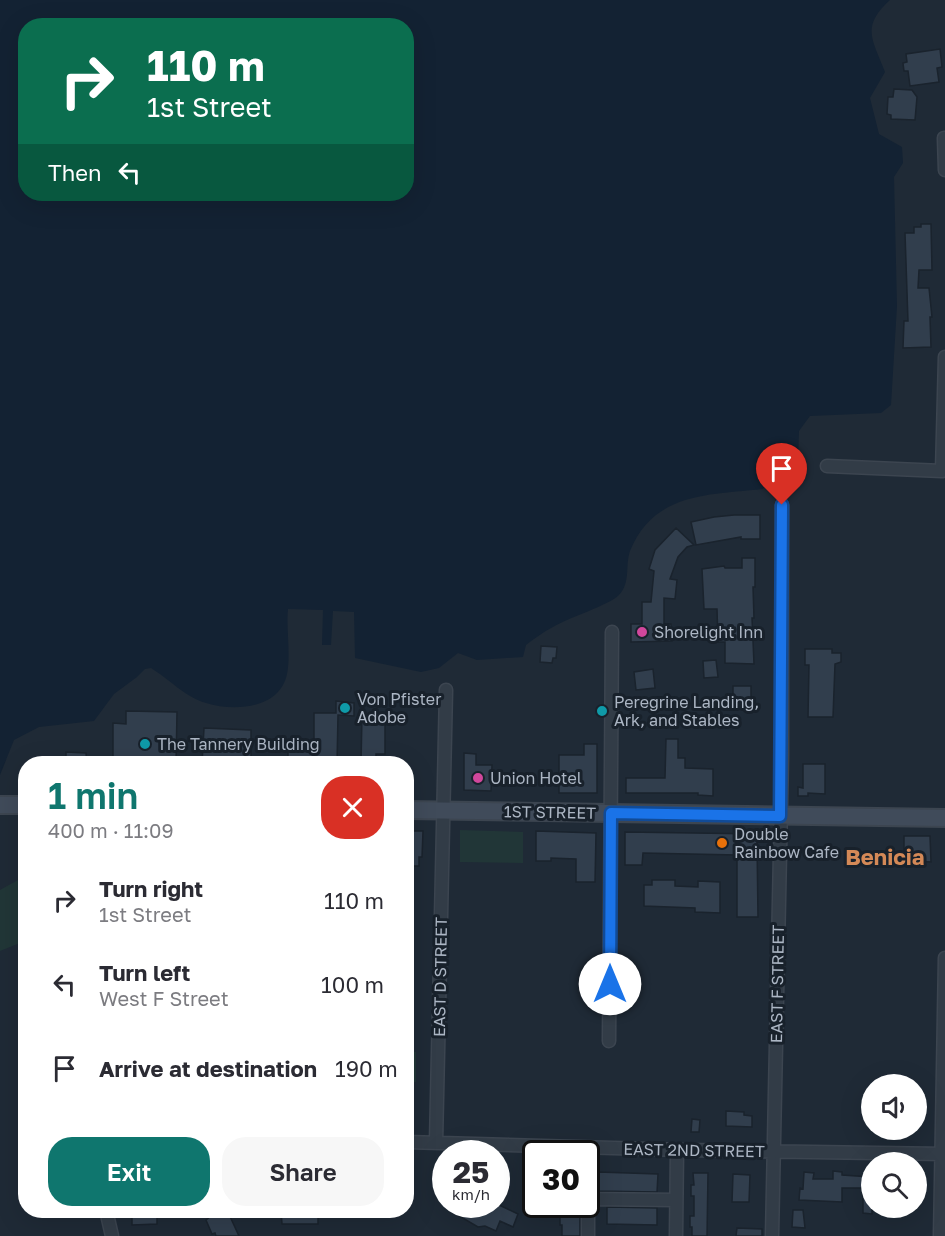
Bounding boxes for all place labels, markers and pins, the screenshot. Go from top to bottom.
pin [756,443,807,505]
place label: Shorelight Inn [654,622,763,642]
marker: Shorelight Inn [635,625,649,639]
place label: Von Pfister Adobe [357,689,441,727]
place label: Peregrine Landing, Ark, and Stables [614,692,759,730]
marker: Von Pfister Adobe [338,701,352,715]
marker: Peregrine Landing, Ark, and Stables [595,704,609,718]
place label: The Tannery Building [157,734,320,754]
marker: The Tannery Building [138,737,152,751]
place label: Union Hotel [490,768,582,788]
marker: Union Hotel [471,771,485,785]
place label: Double Rainbow Cafe [734,824,839,862]
marker: Double Rainbow Cafe [715,836,729,850]

